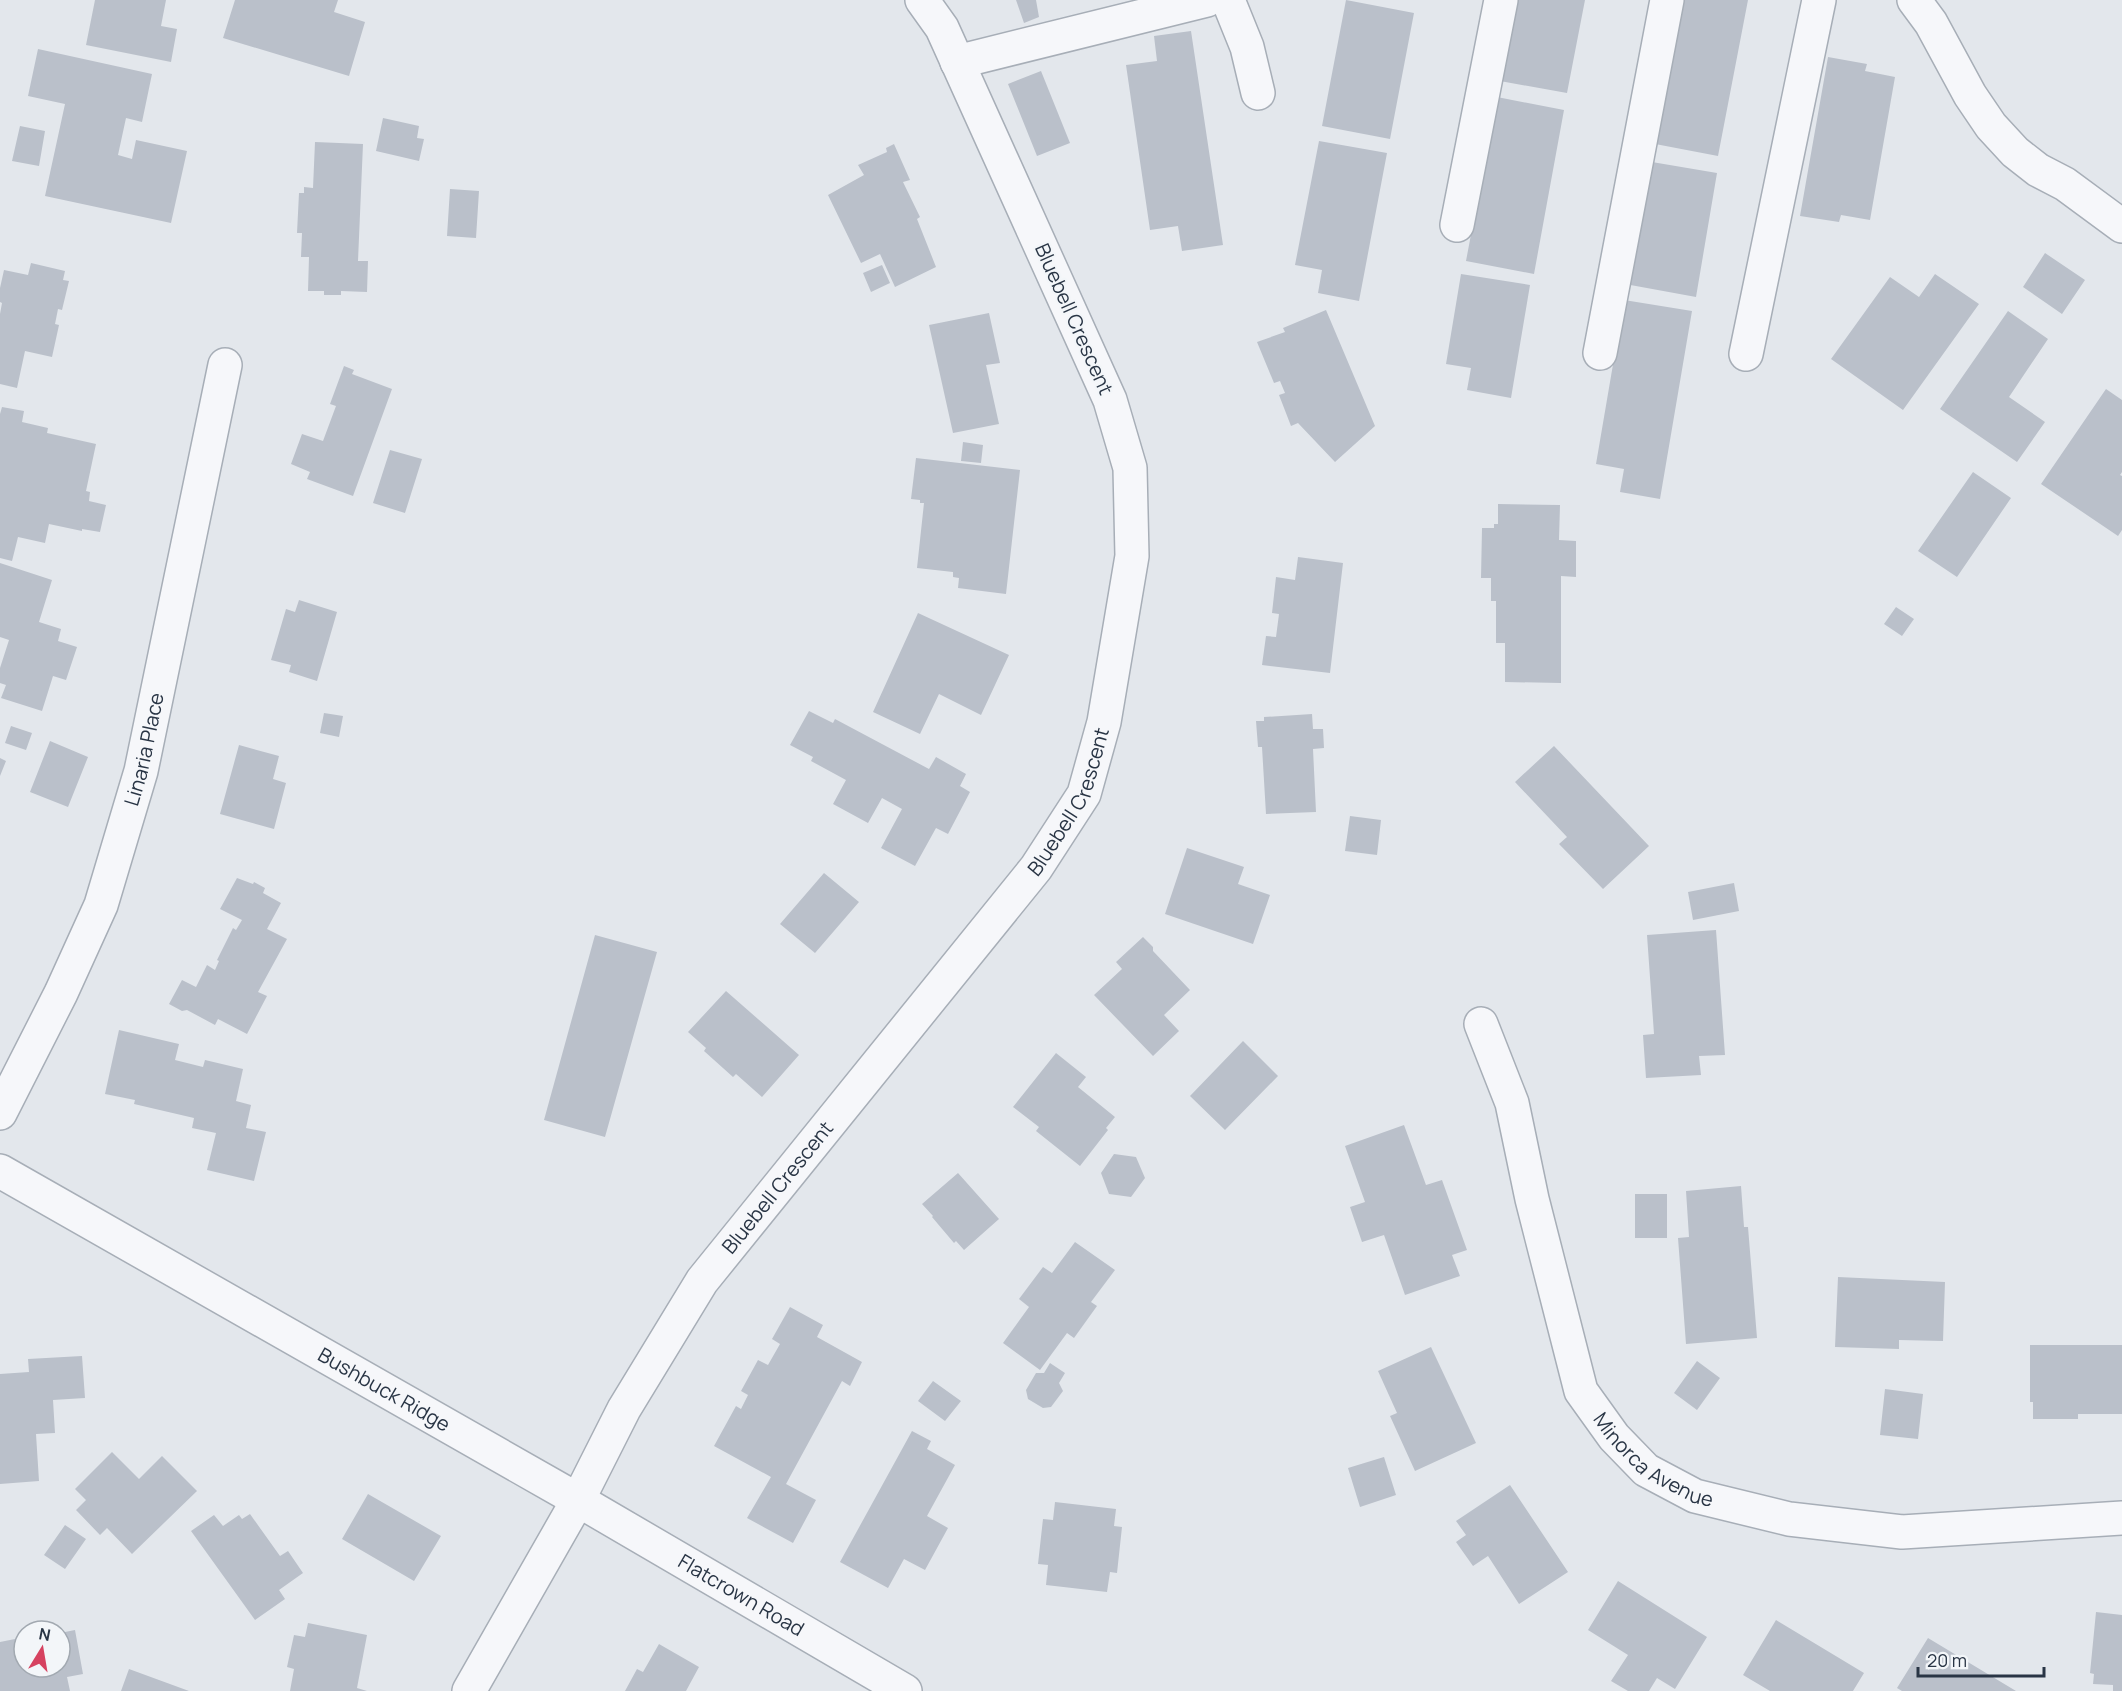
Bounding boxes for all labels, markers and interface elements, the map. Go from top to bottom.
street label: Bluebell Crescent [1029,239,1120,399]
street label: Linaria Place [117,690,170,809]
street label: Bluebell Crescent [1021,724,1115,881]
street label: Bluebell Crescent [715,1115,839,1259]
street label: Bushbuck Ridge [313,1341,455,1438]
street label: Minorca Avenue [1588,1407,1716,1513]
street label: Flatcrown Road [673,1547,809,1642]
north arrow [12,1619,72,1679]
text: N [37,1622,53,1646]
scale bar [1918,1640,2044,1678]
text: 20 m [1927,1648,1967,1672]

